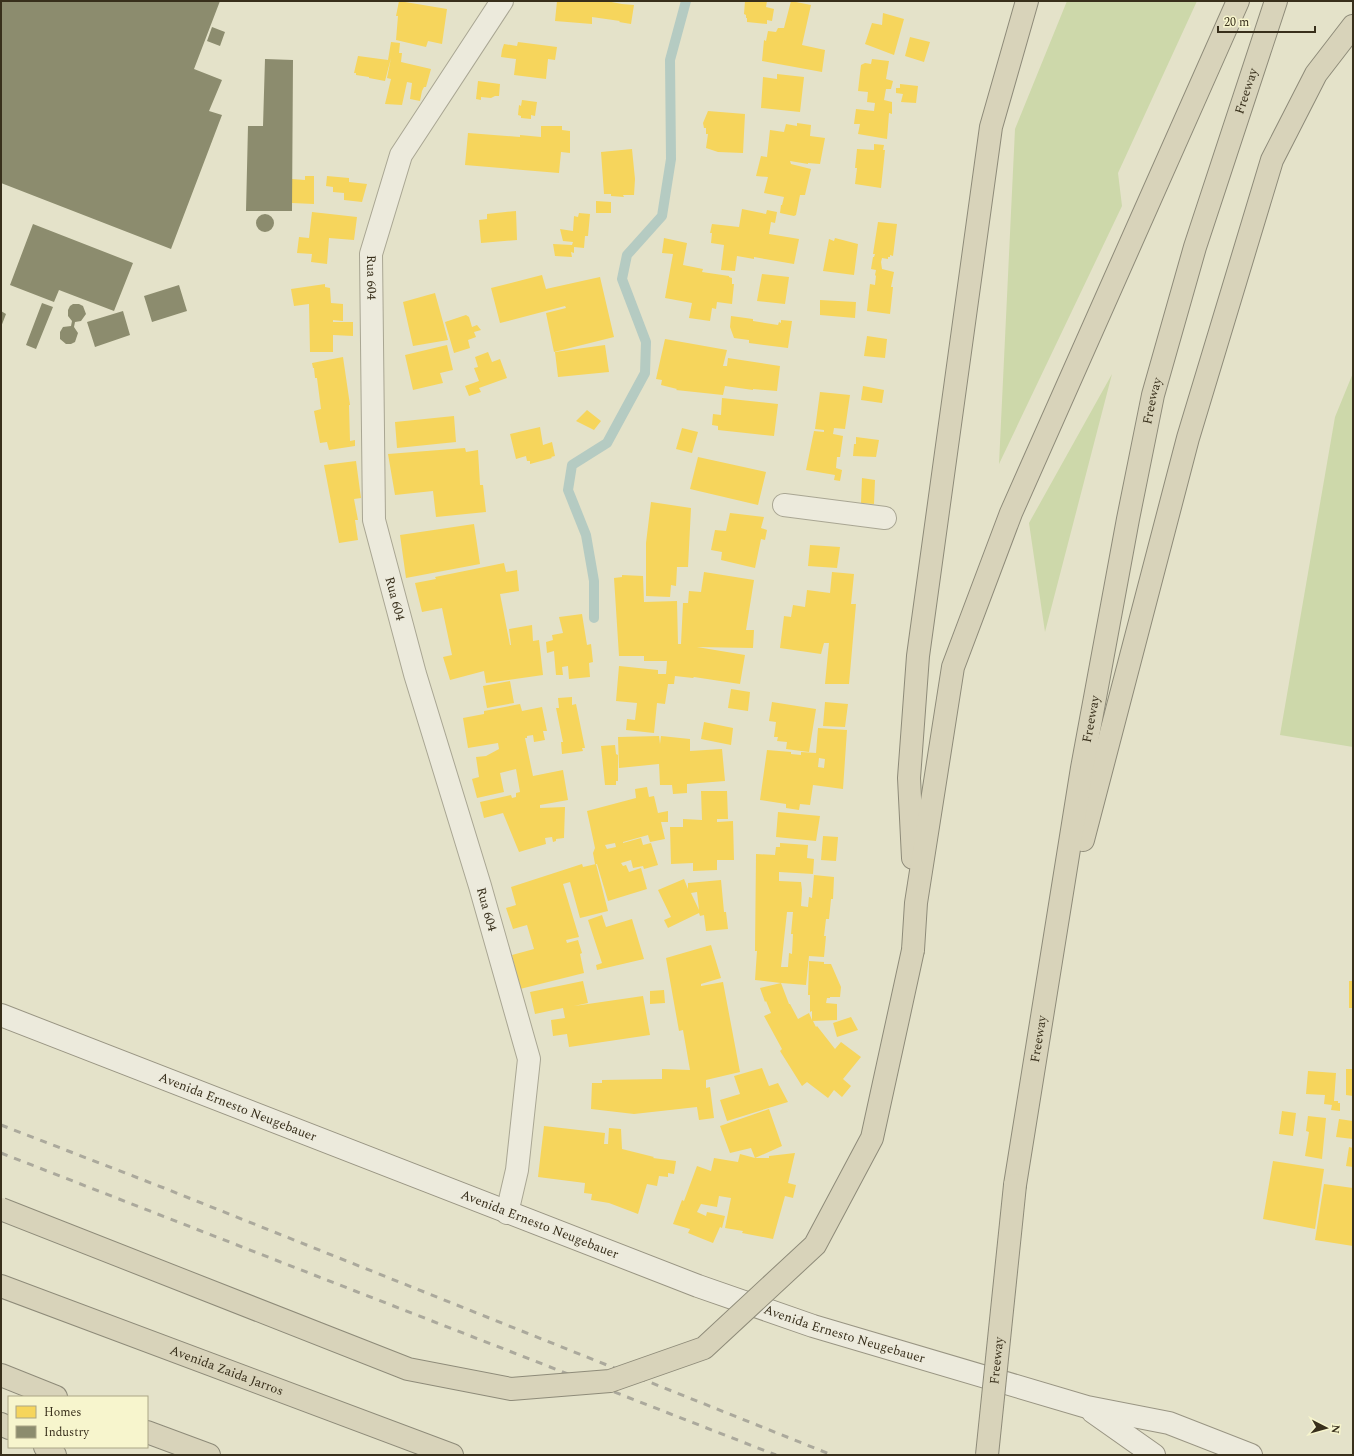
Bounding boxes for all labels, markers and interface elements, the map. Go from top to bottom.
scale bar [1218,8,1315,34]
text: 20 m [1224,13,1249,32]
street label: Freeway [1229,65,1264,117]
street label: Rua 604 [361,255,382,300]
street label: Freeway [1137,374,1168,426]
street label: Rua 604 [379,574,411,623]
street label: Freeway [1077,693,1105,744]
street label: Rua 604 [471,885,503,934]
street label: Freeway [1025,1013,1052,1064]
street label: Avenida Ernesto Neugebauer [156,1067,320,1147]
street label: Avenida Ernesto Neugebauer [458,1185,622,1264]
street label: Avenida Ernesto Neugebauer [761,1300,927,1369]
street label: Freeway [984,1335,1009,1385]
street label: Avenida Zaida Jarros [167,1340,286,1401]
legend [8,1396,148,1448]
text: Homes [44,1403,82,1422]
north arrow [1306,1408,1346,1448]
text: Industry [44,1423,90,1442]
text: N [1327,1424,1344,1434]

